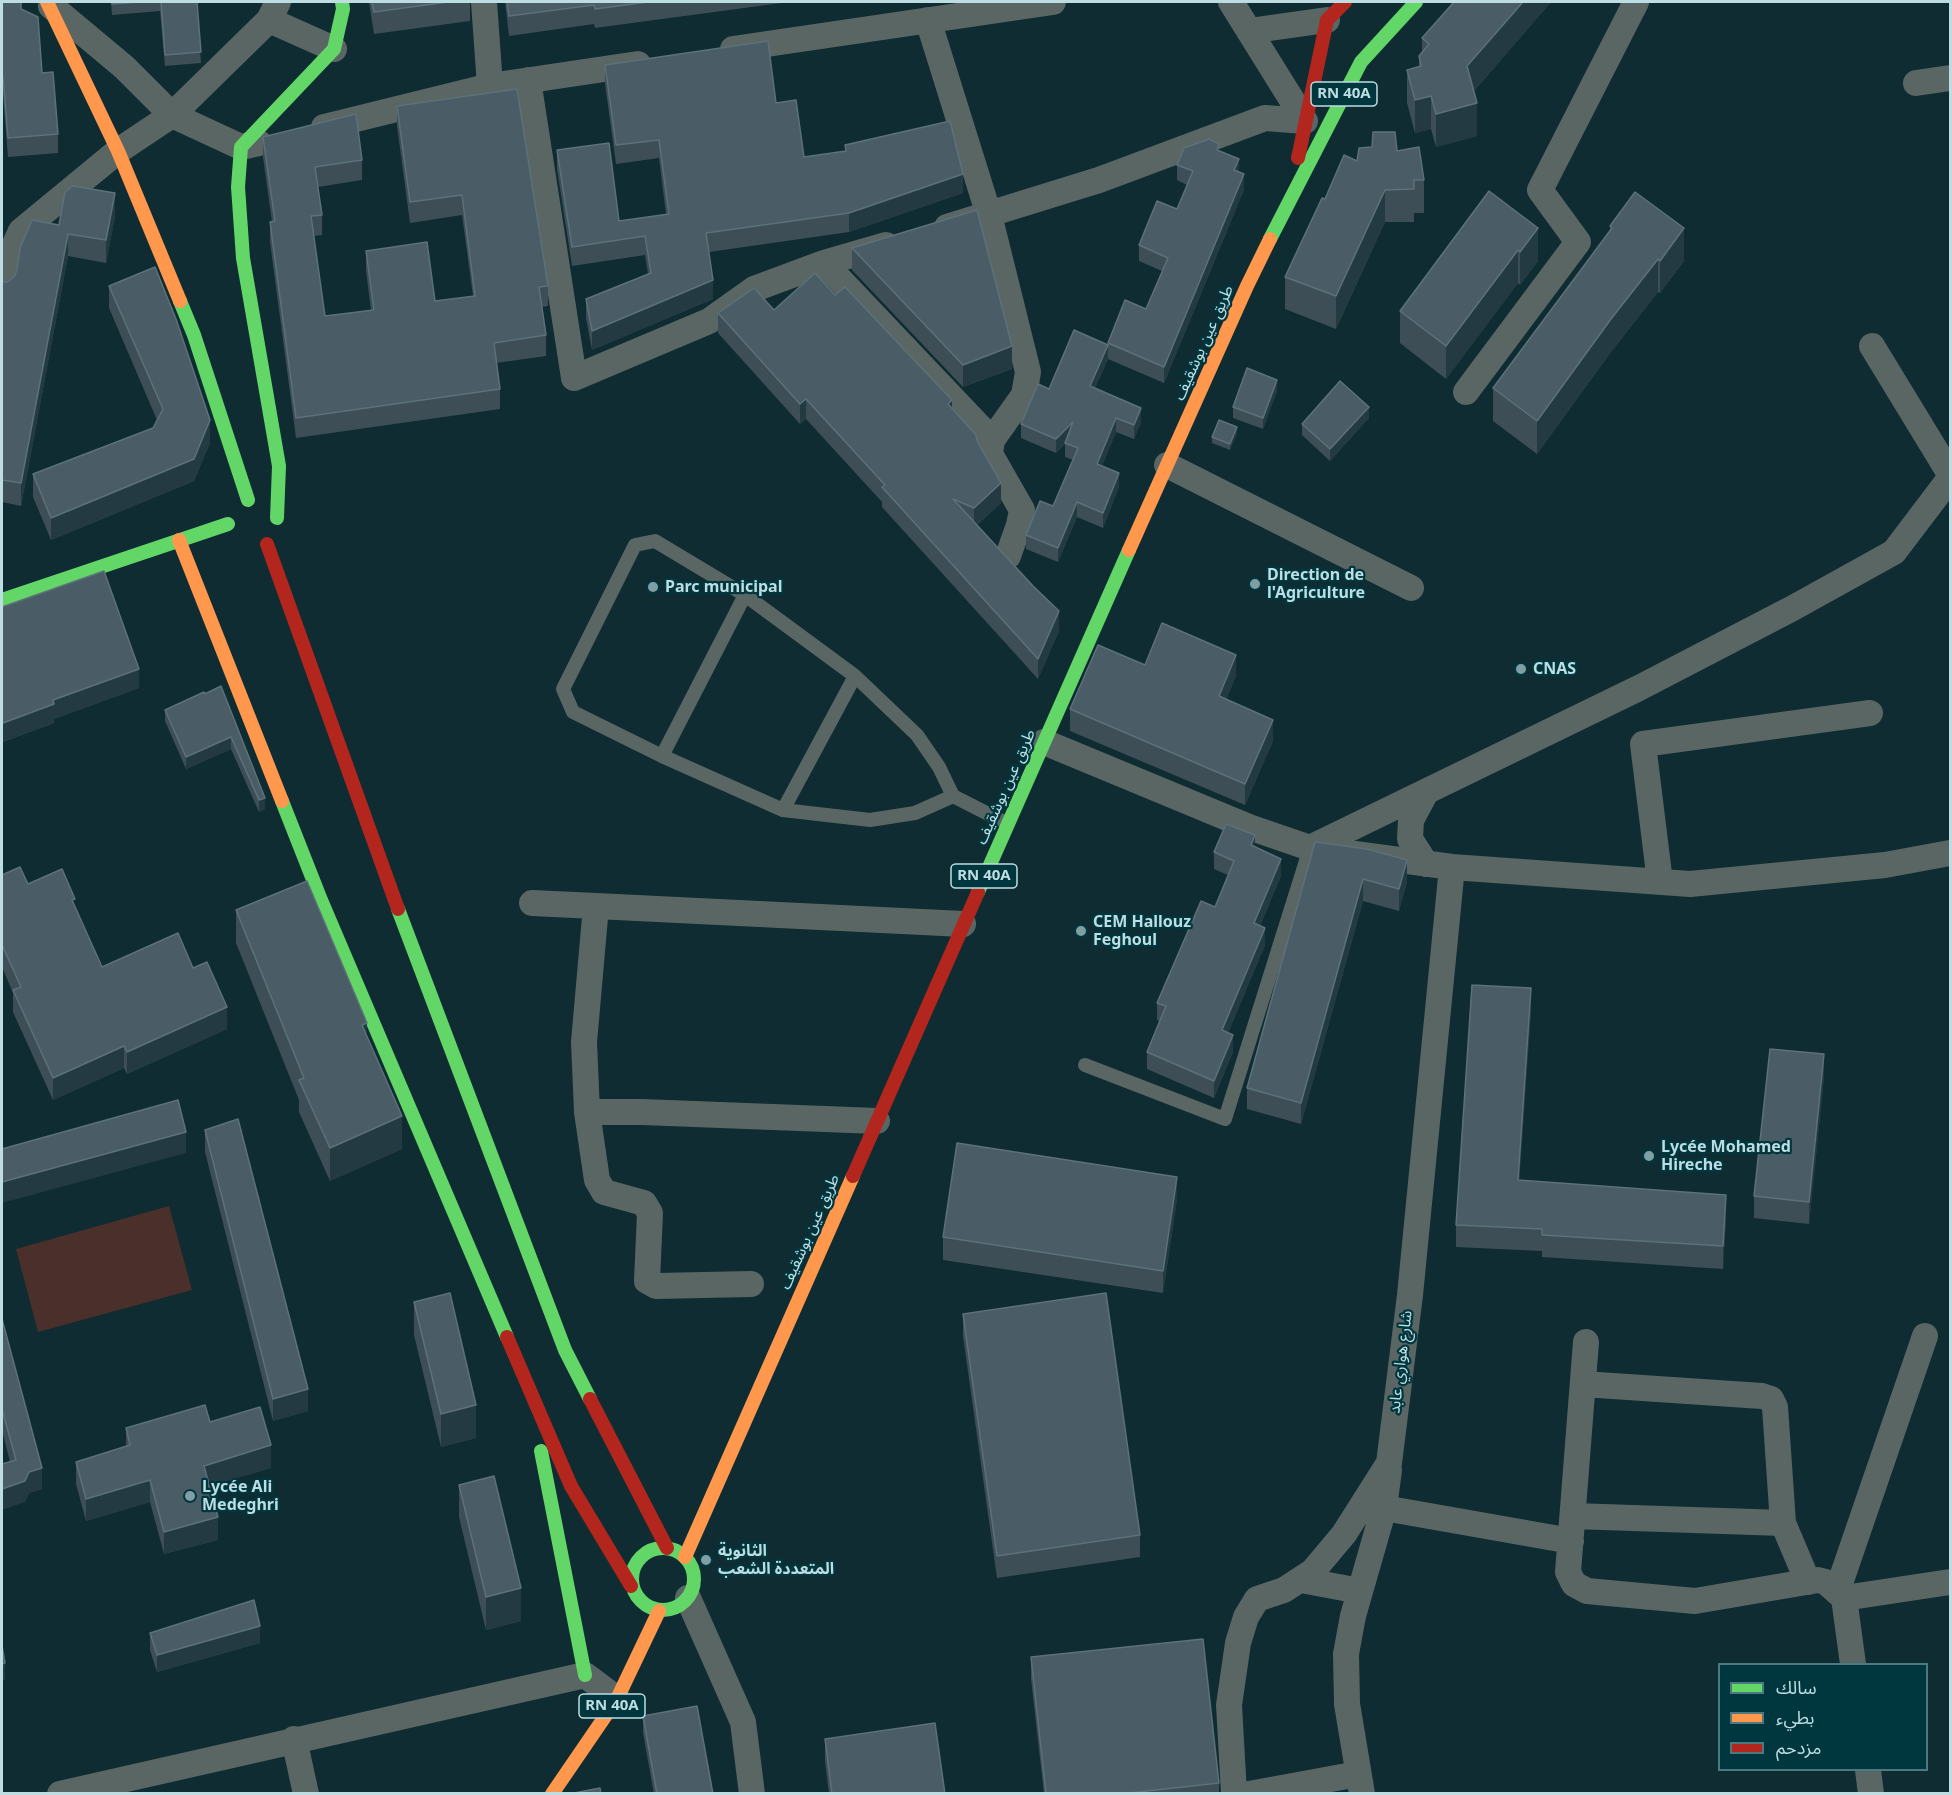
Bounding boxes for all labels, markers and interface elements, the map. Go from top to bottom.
road number: RN 40A [1311,82,1377,106]
street label: طريق عين بوشقيف [1170,282,1238,404]
place label: Direction de l'Agriculture [1267,565,1365,603]
place label: Parc municipal [665,577,782,597]
marker: Direction de l'Agriculture [1248,577,1262,591]
marker: Parc municipal [646,580,660,594]
place label: CNAS [1533,659,1576,679]
marker: CNAS [1514,662,1528,676]
street label: طريق عين بوشقيف [972,726,1040,848]
road number: RN 40A [951,864,1017,888]
place label: CEM Hallouz Feghoul [1093,912,1191,950]
marker: CEM Hallouz Feghoul [1074,924,1088,938]
place label: Lycée Mohamed Hireche [1661,1137,1791,1175]
marker: Lycée Mohamed Hireche [1642,1149,1656,1163]
street label: طريق عين بوشقيف [776,1171,844,1293]
street label: شارع هواري عابد [1385,1309,1417,1415]
place label: Lycée Ali Medeghri [202,1477,279,1515]
marker: Lycée Ali Medeghri [183,1489,197,1503]
place label: الثانوية المتعددة الشعب [718,1541,834,1579]
marker: الثانوية المتعددة الشعب [699,1553,713,1567]
legend [1718,1663,1928,1771]
text: سالك [1776,1675,1817,1699]
road number: RN 40A [579,1694,645,1718]
text: بطيء [1776,1705,1814,1729]
text: مزدحم [1776,1735,1821,1759]

